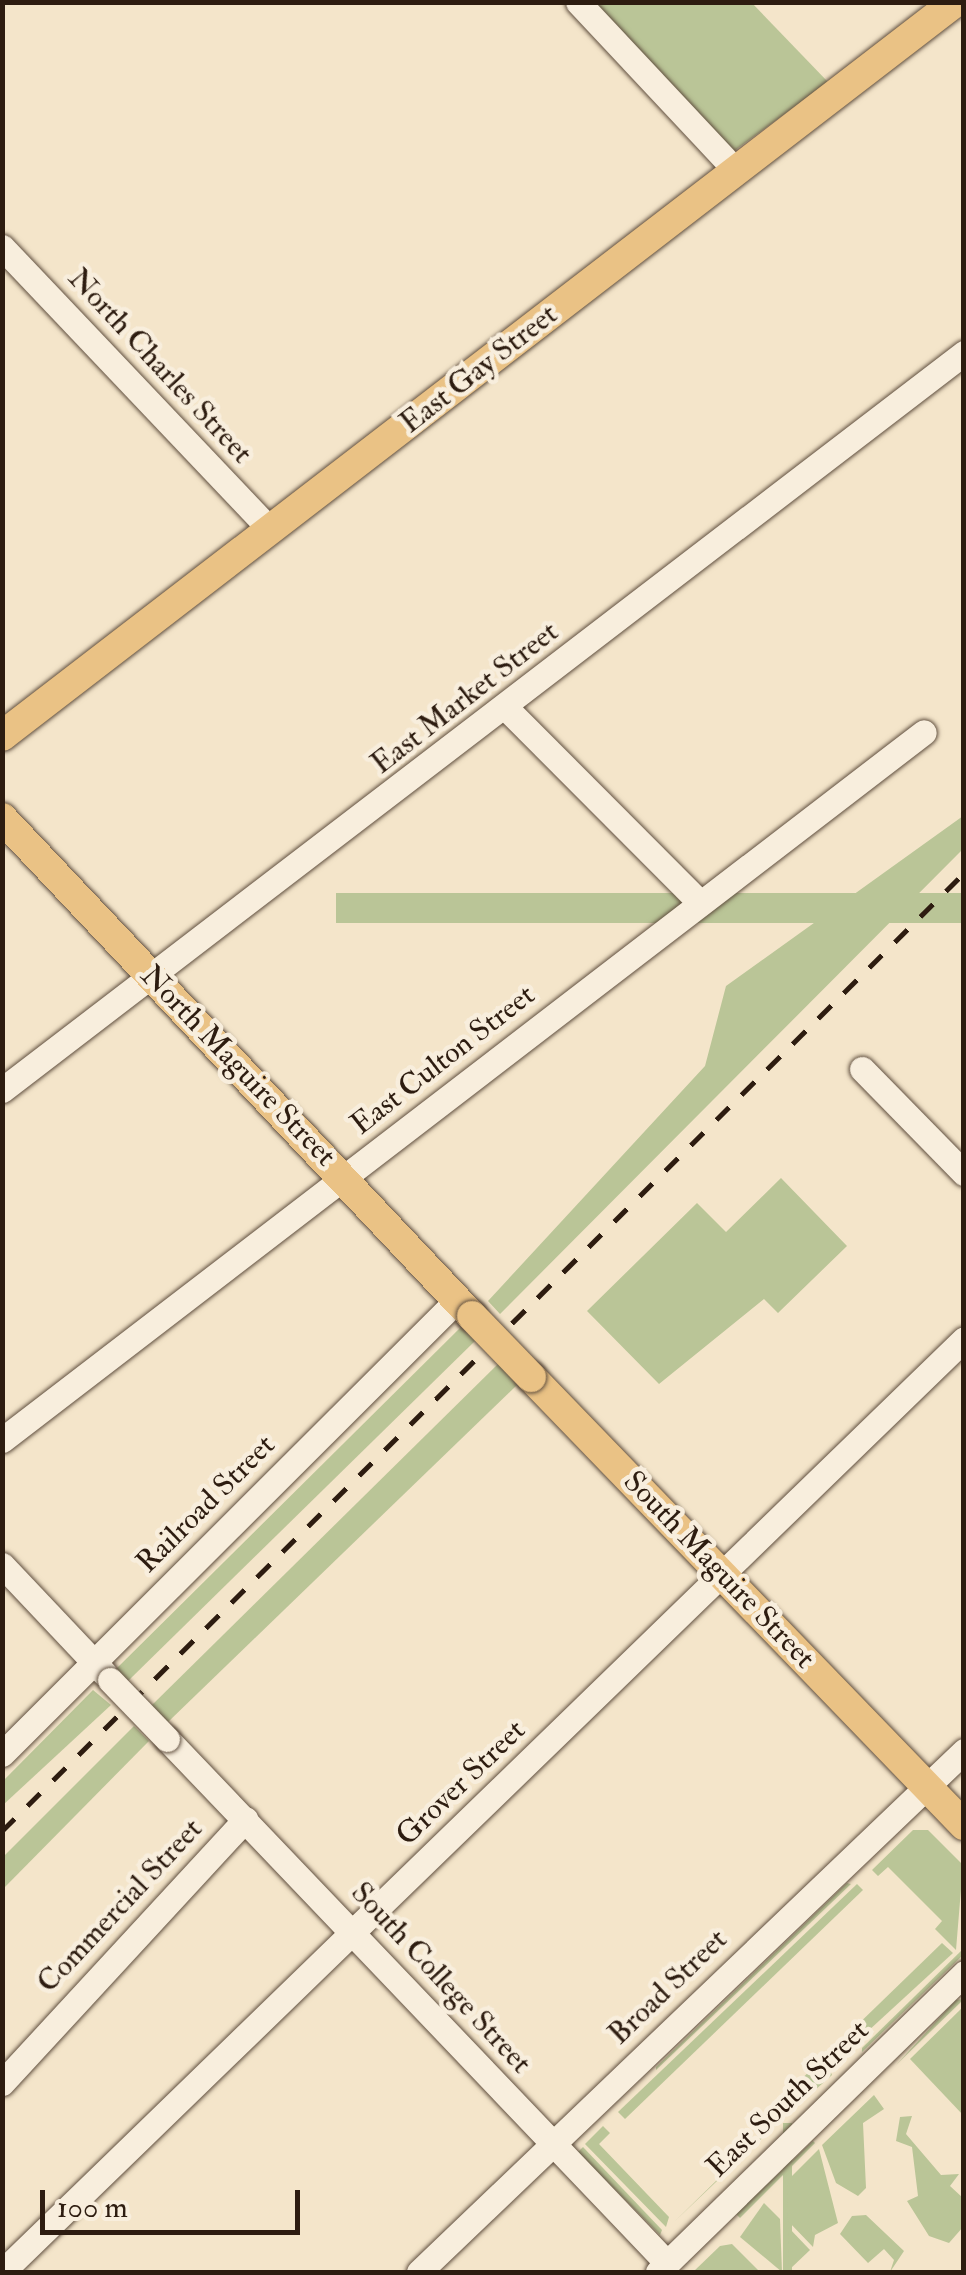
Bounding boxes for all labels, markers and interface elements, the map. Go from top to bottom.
street label: North Charles Street [60,261,260,471]
street label: East Gay Street [393,297,565,441]
street label: East Market Street [364,614,566,782]
street label: North Maguire Street [133,958,343,1174]
street label: East Culton Street [344,977,542,1143]
street label: Railroad Street [129,1427,283,1581]
street label: South Maguire Street [616,1464,822,1676]
street label: Grover Street [389,1713,533,1853]
street label: Commercial Street [30,1811,210,2001]
street label: South College Street [343,1875,539,2081]
street label: Broad Street [601,1922,735,2052]
street label: East South Street [700,2013,876,2185]
scale bar [45,2170,305,2232]
text: 100 m [57,2189,128,2226]

